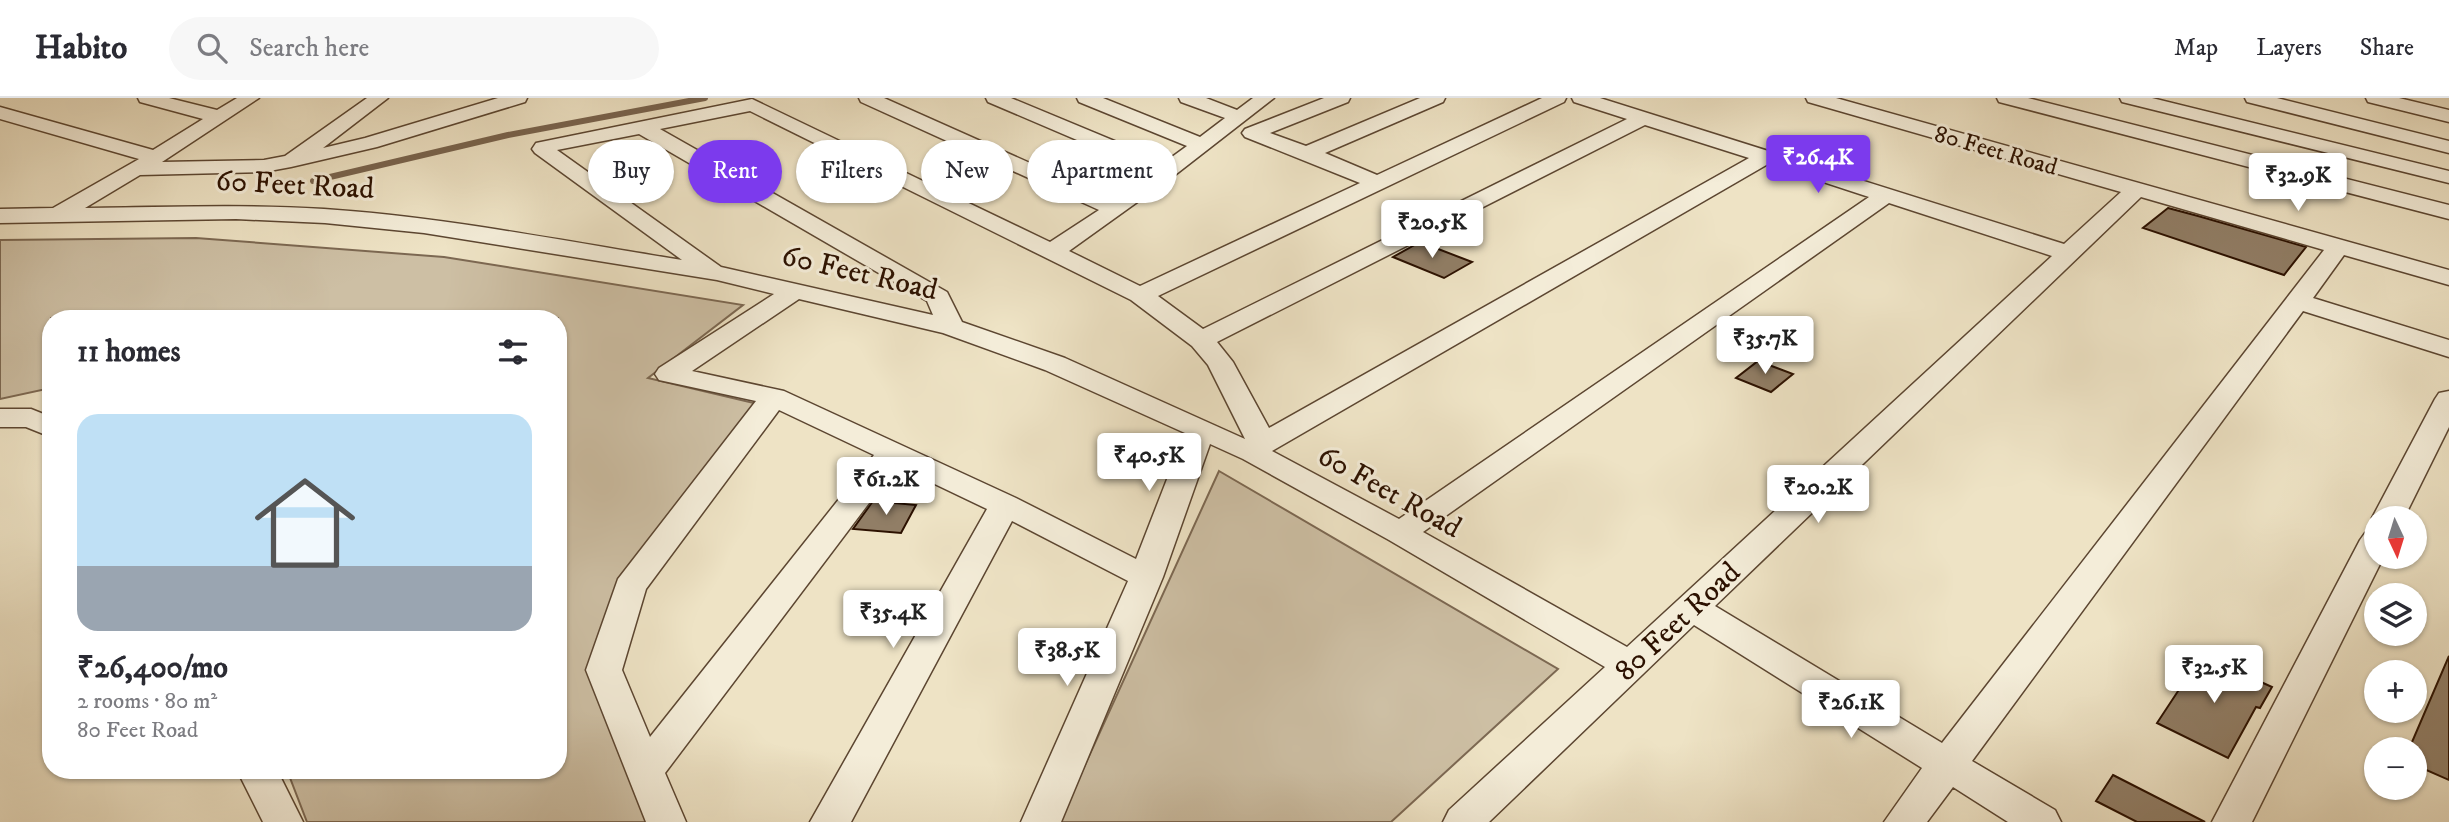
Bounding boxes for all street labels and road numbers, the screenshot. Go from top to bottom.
street label: 80 Feet Road [1931,119,2061,183]
street label: 60 Feet Road [215,163,375,208]
street label: 60 Feet Road [778,238,941,309]
street label: 60 Feet Road [1311,438,1468,547]
street label: 80 Feet Road [1608,555,1749,690]

